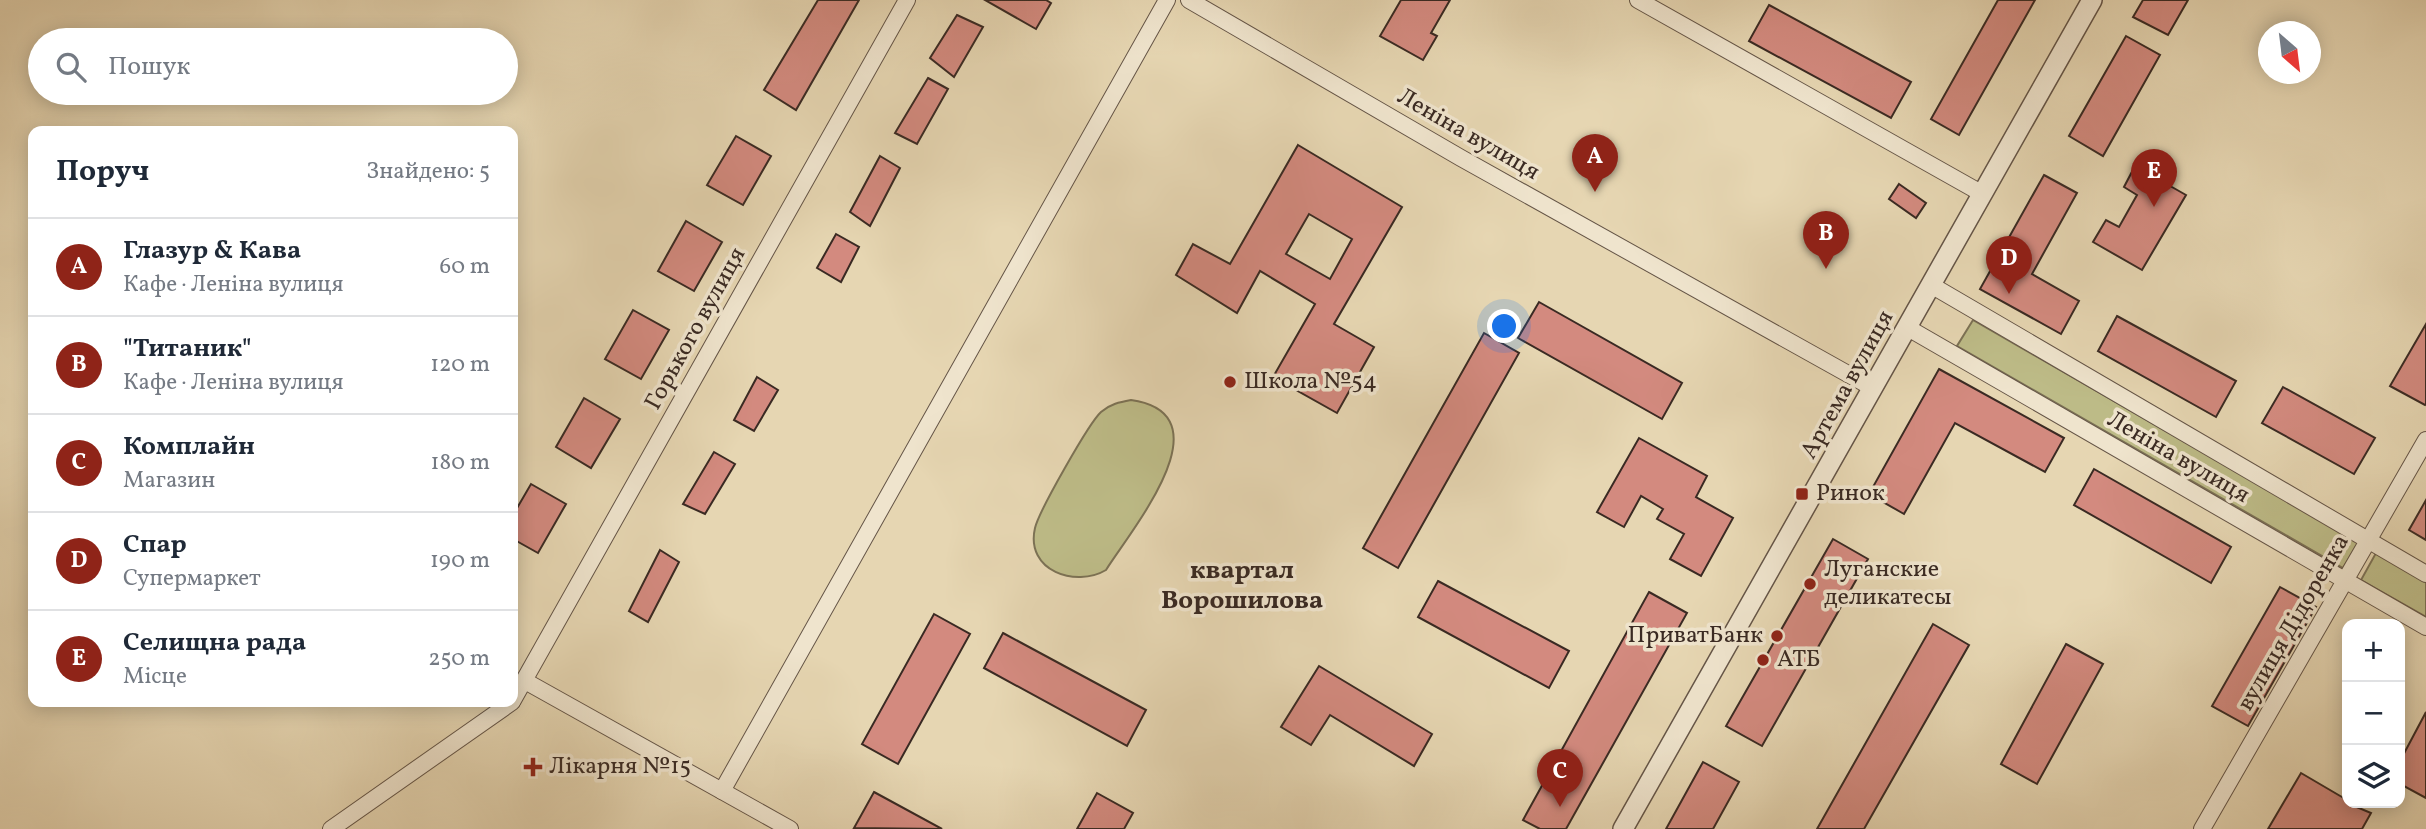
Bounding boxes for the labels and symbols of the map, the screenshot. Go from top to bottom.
north arrow [2258,21,2321,84]
street label: Леніна вулиця [1390,80,1546,190]
pin: A [1572,134,1618,192]
pin: E [2131,149,2177,207]
pin: B [1803,211,1849,269]
pin: D [1986,236,2032,294]
street label: Горького вулиця [637,241,755,417]
street label: Артема вулиця [1793,304,1903,466]
your location [1487,309,1521,343]
place label: Школа №54 [1244,365,1377,399]
marker: Школа №54 [1222,374,1238,390]
street label: Леніна вулиця [2100,403,2256,513]
place label: Ринок [1816,477,1885,511]
marker: Ринок [1794,486,1810,502]
street label: вулиця Дідоренка [2230,528,2358,718]
district label: квартал Ворошилова [1161,553,1323,619]
place label: Луганские деликатесы [1824,553,1951,615]
marker: Луганские деликатесы [1802,576,1818,592]
place label: ПриватБанк [1628,619,1763,653]
marker: ПриватБанк [1769,628,1785,644]
place label: АТБ [1777,643,1820,677]
marker: АТБ [1755,652,1771,668]
pin: C [1537,749,1583,807]
place label: Лікарня №15 [549,750,691,784]
marker: Лікарня №15 [523,757,543,777]

